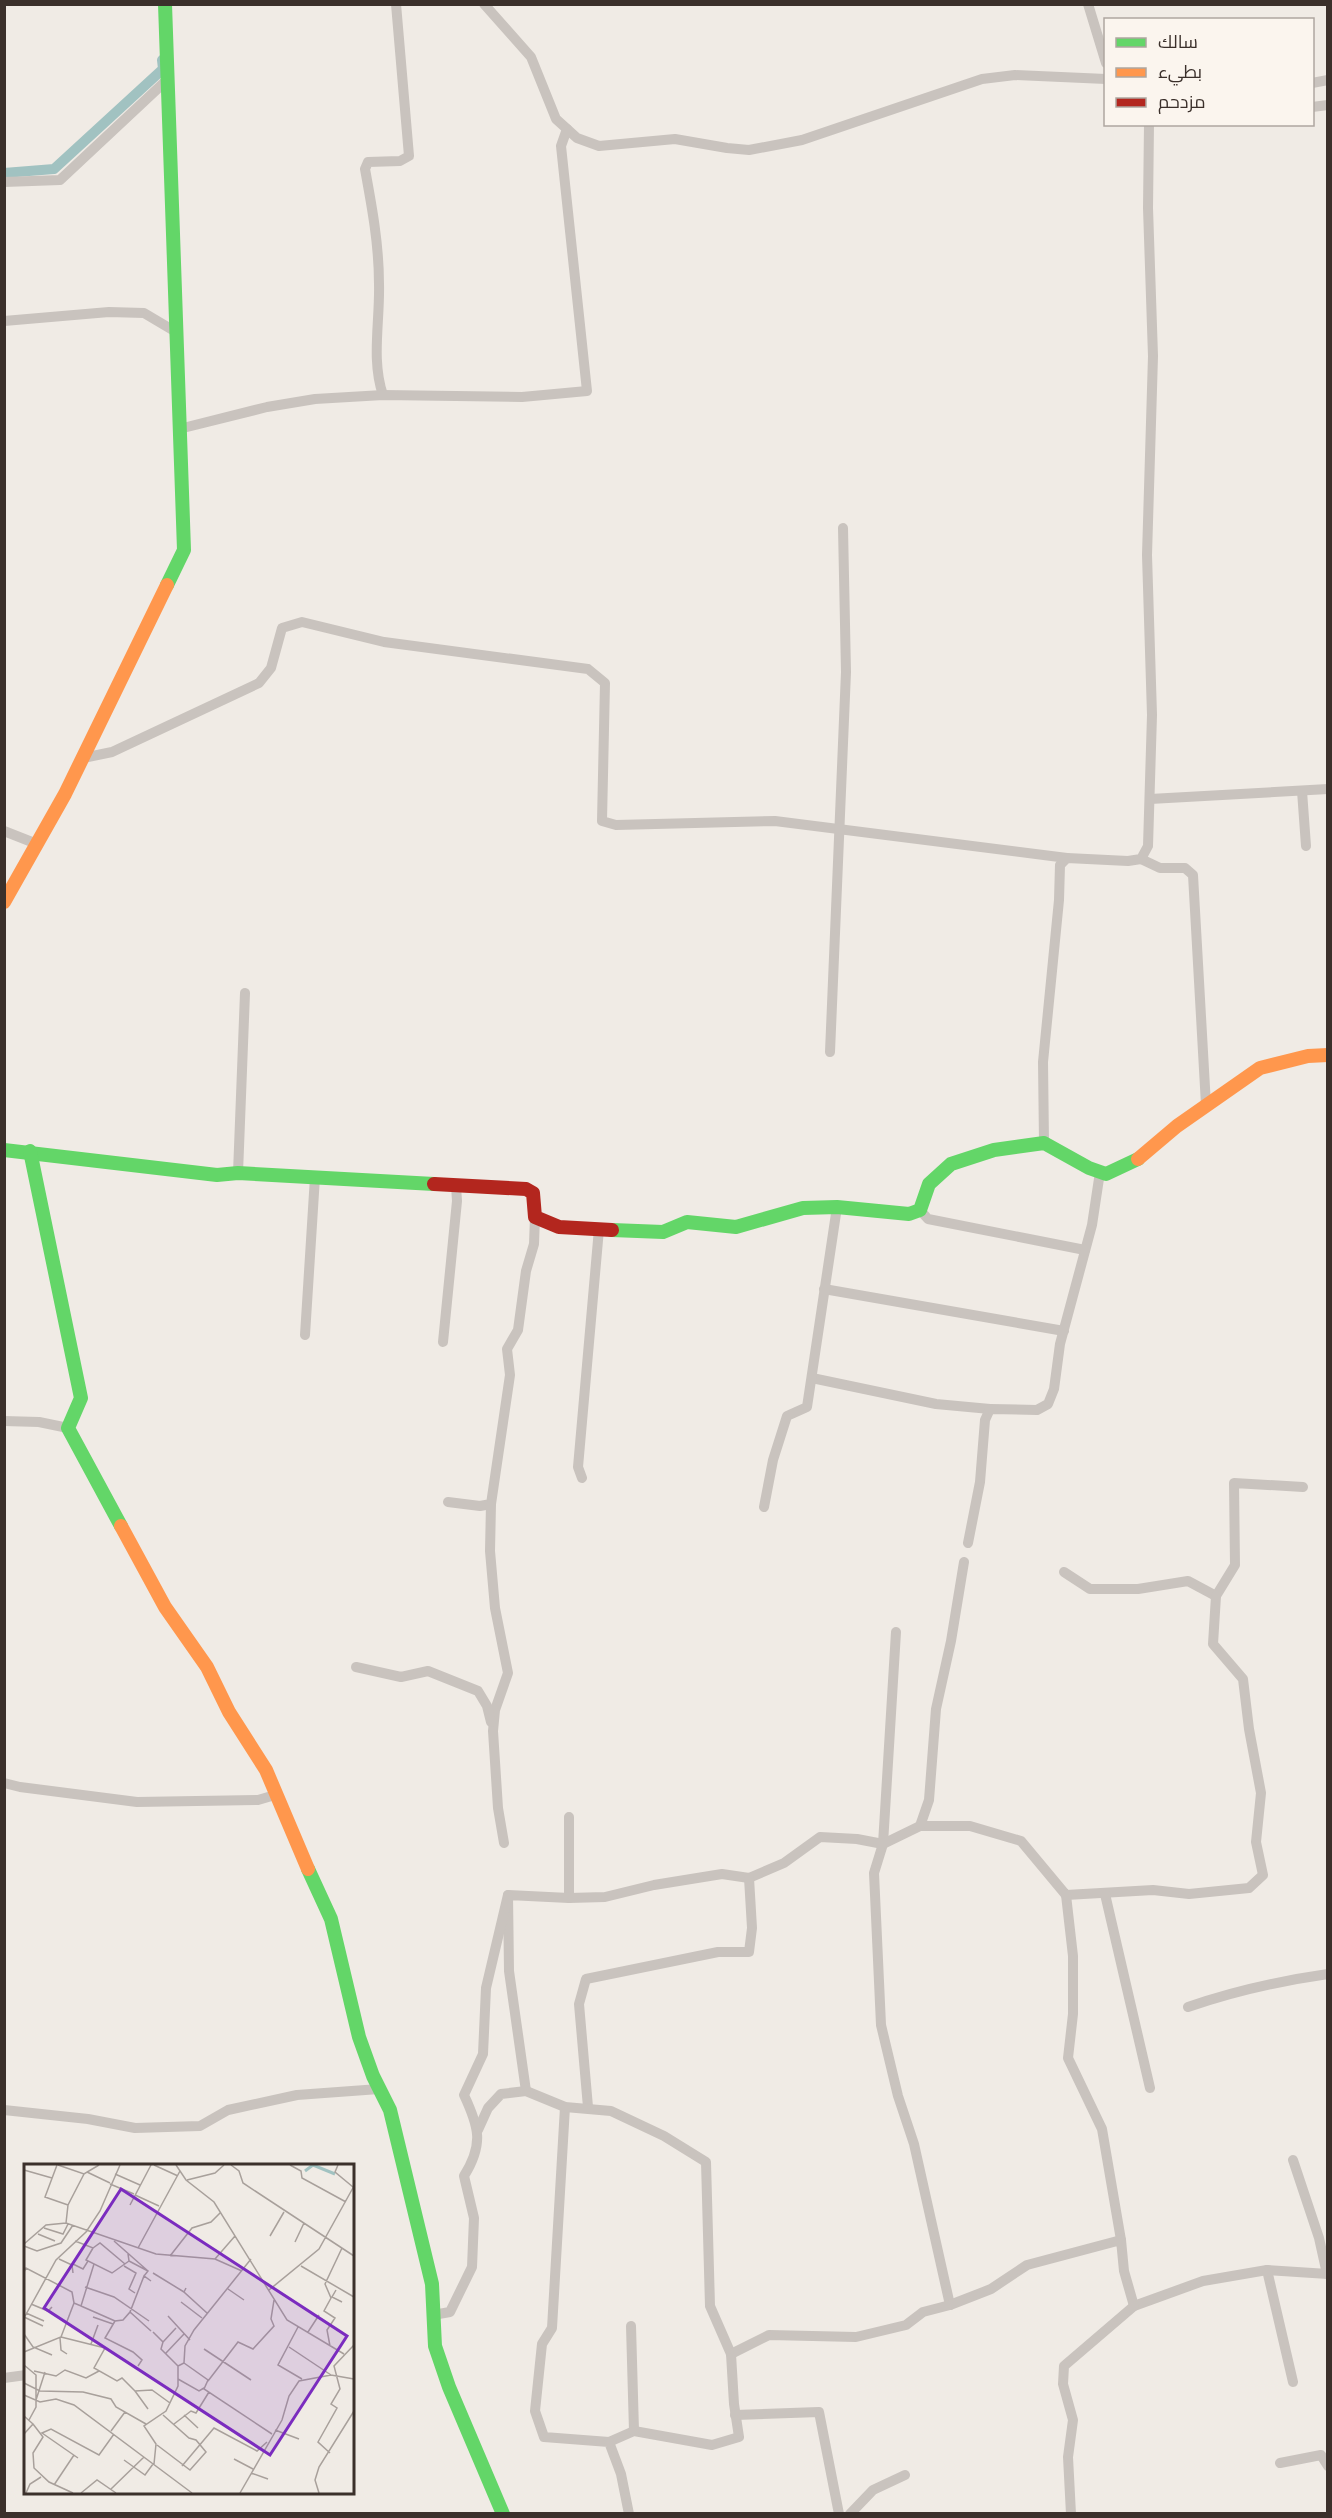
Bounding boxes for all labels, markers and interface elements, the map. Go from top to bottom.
legend [1104,18,1314,126]
text: سالك [1158,30,1198,52]
text: بطيء [1158,60,1202,86]
text: مزدحم [1158,90,1206,114]
inset map [24,2164,354,2494]

